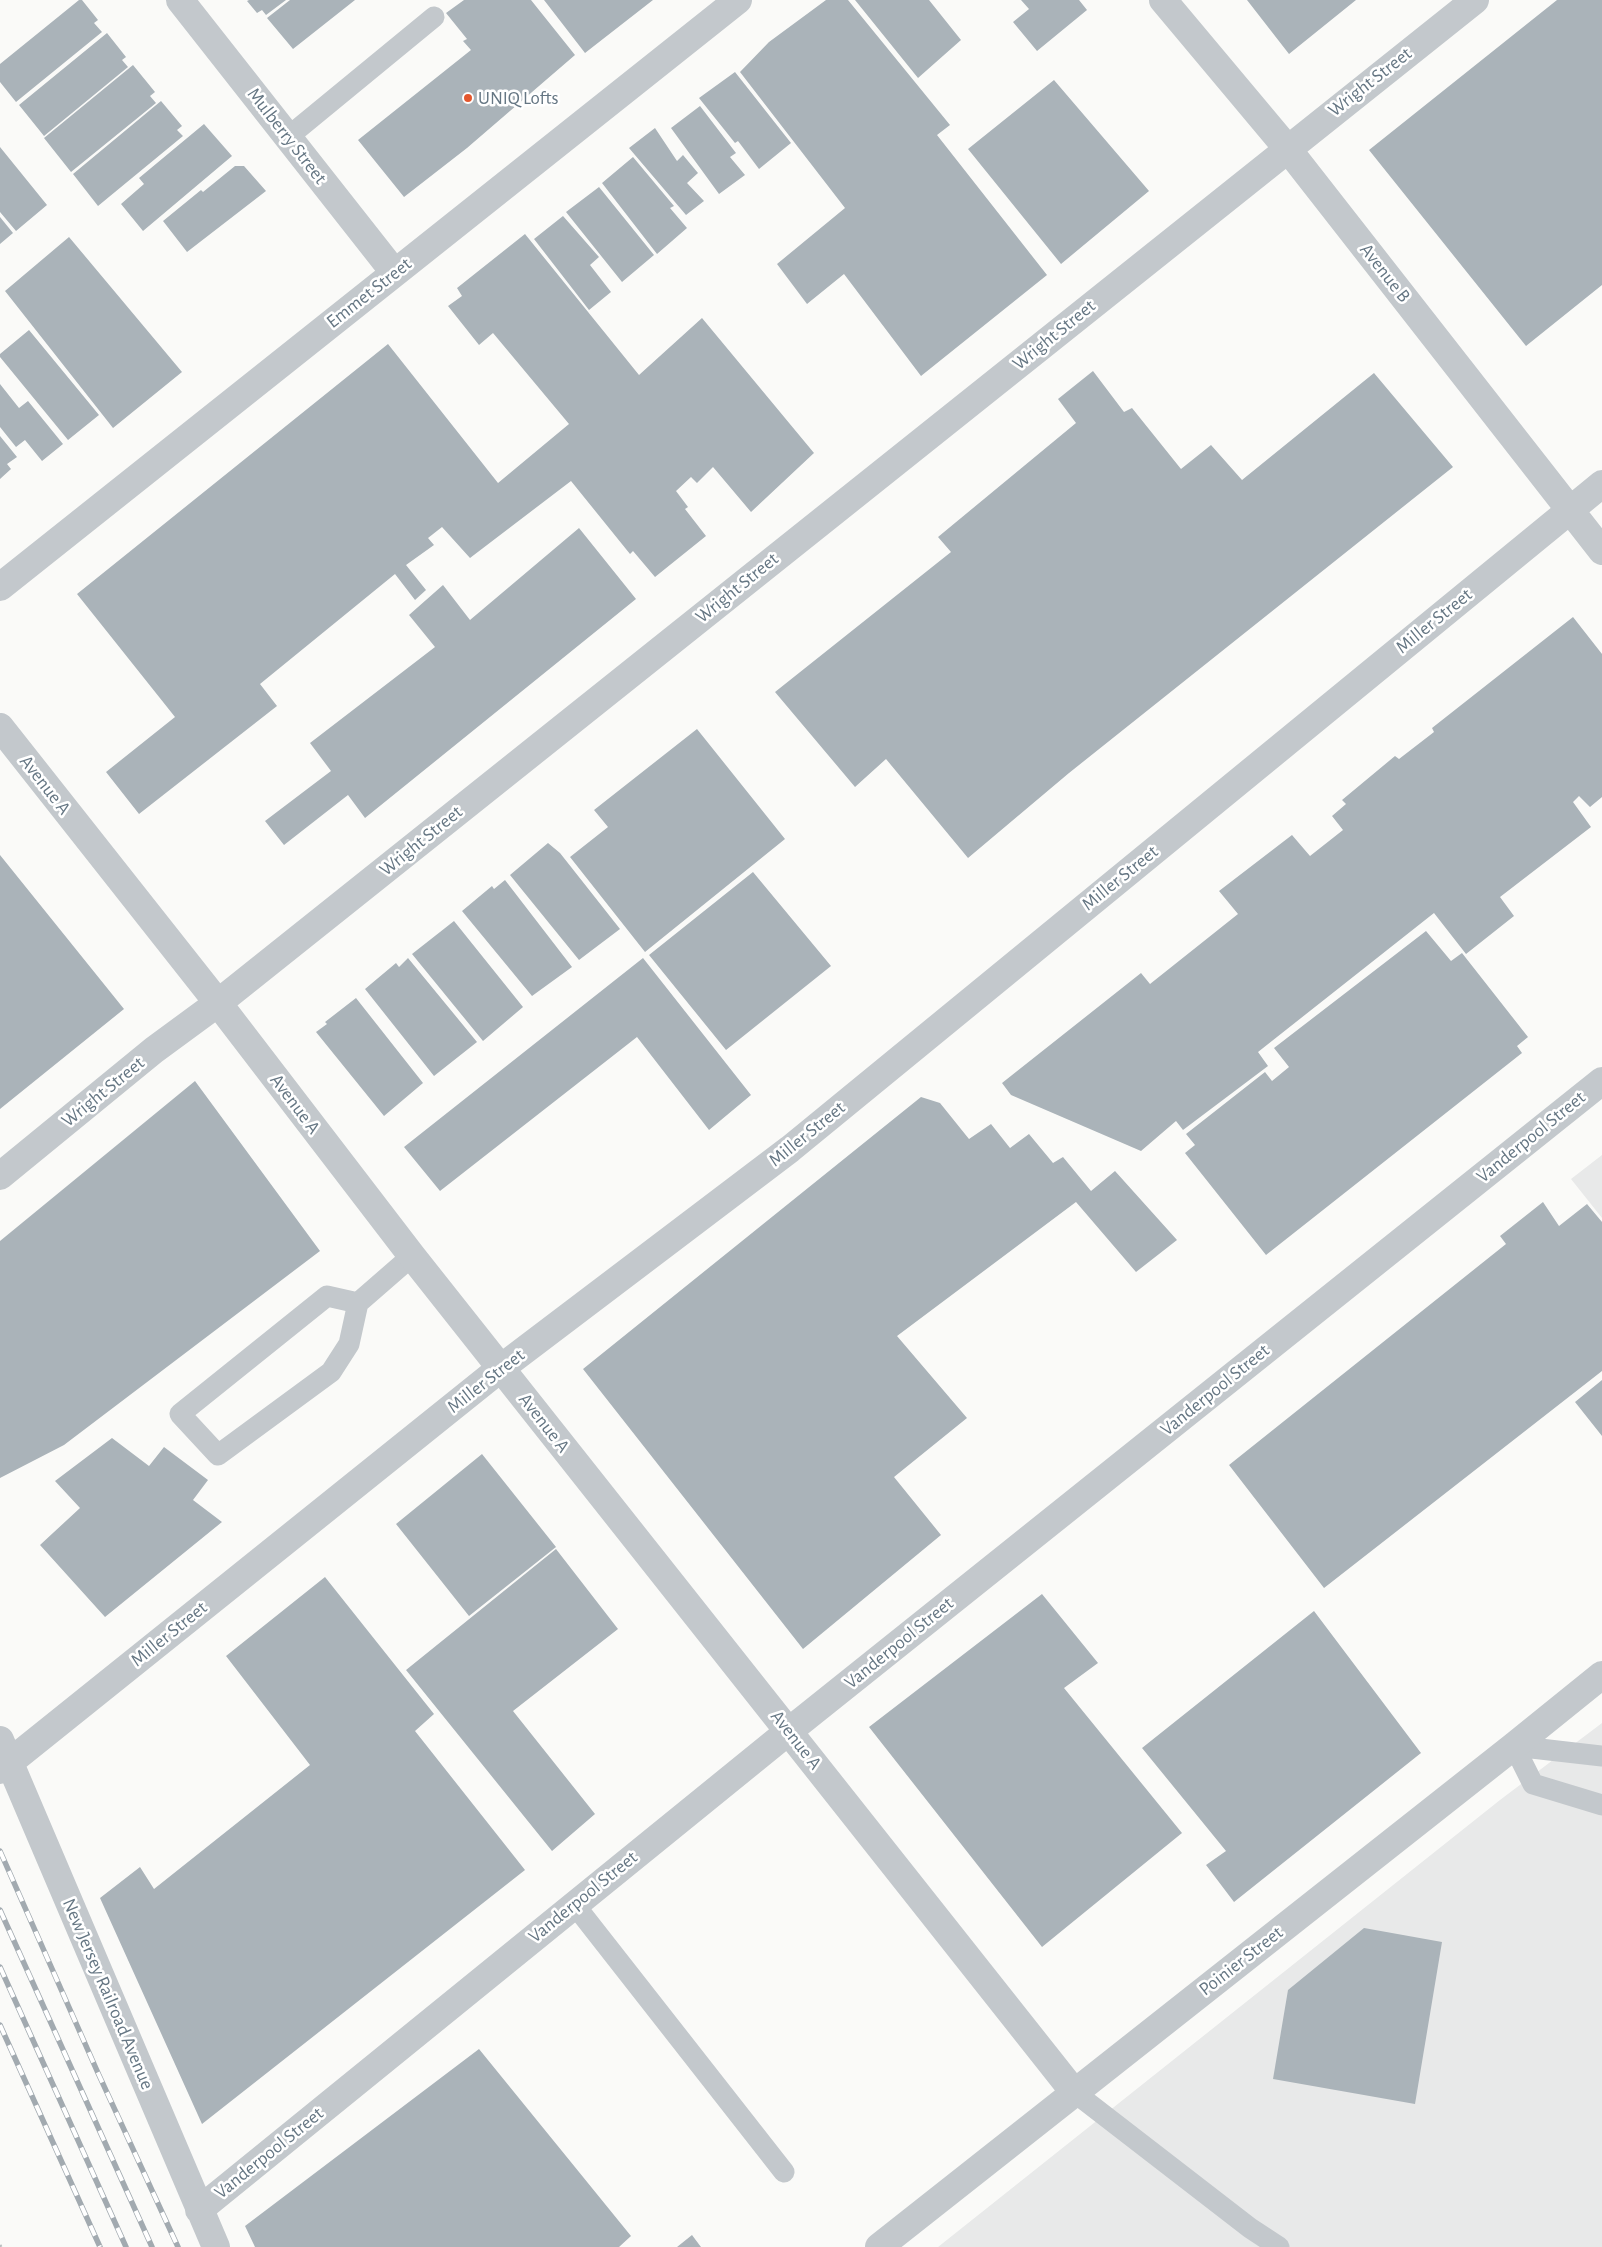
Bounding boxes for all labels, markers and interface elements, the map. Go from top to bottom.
street label: Wright Street [1324,42,1416,122]
street label: Mulberry Street [242,83,332,189]
place label: UNIQ Lofts [478,87,559,109]
marker: UNIQ Lofts [462,92,474,104]
street label: Avenue B [1355,239,1415,307]
street label: Emmet Street [322,253,416,333]
street label: Wright Street [1008,295,1100,375]
street label: Wright Street [691,548,783,628]
street label: Miller Street [1391,583,1477,659]
street label: Avenue A [15,751,75,819]
street label: Wright Street [375,801,467,881]
street label: Miller Street [1077,840,1163,916]
street label: Wright Street [57,1052,149,1132]
street label: Avenue A [265,1069,325,1139]
street label: Vanderpool Street [1472,1086,1590,1188]
street label: Miller Street [764,1096,850,1172]
street label: Vanderpool Street [1156,1339,1274,1441]
street label: Miller Street [443,1344,529,1418]
street label: Avenue A [514,1389,574,1457]
street label: Vanderpool Street [840,1592,958,1694]
street label: Miller Street [126,1596,212,1672]
street label: Avenue A [766,1706,826,1774]
street label: Vanderpool Street [524,1846,642,1948]
street label: New Jersey Railroad Avenue [57,1895,159,2093]
street label: Poinier Street [1195,1921,1287,2001]
street label: Vanderpool Street [210,2102,328,2204]

